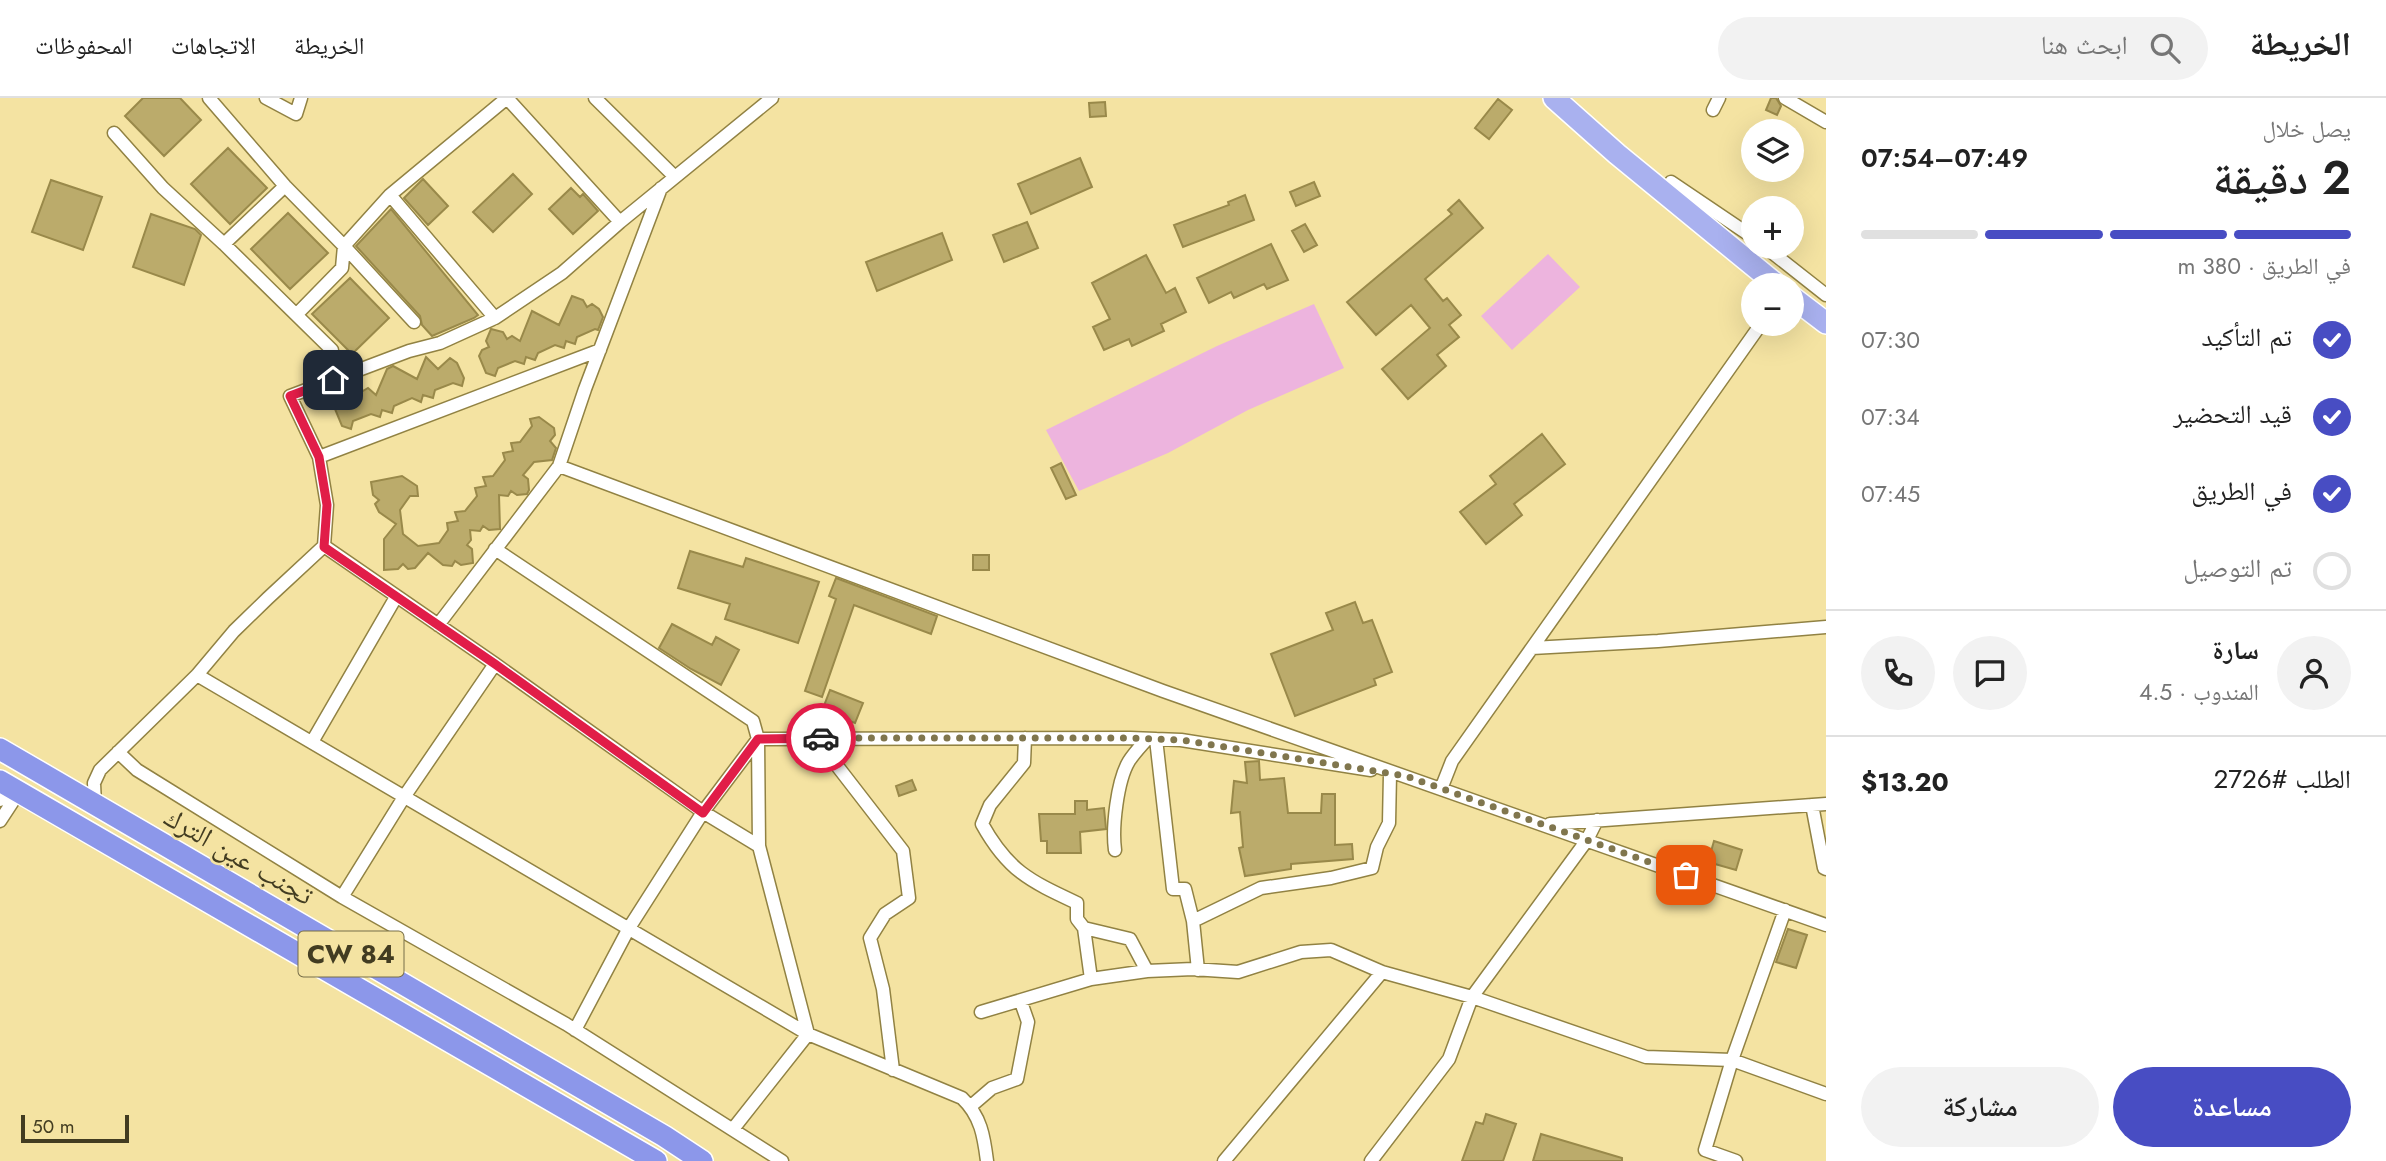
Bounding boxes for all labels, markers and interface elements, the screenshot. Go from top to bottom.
search box [1718,17,2208,80]
text: الخريطة [2250,20,2351,67]
text: ابحث هنا [2041,26,2128,64]
text: المحفوظات [35,28,133,63]
text: الاتجاهات [171,28,256,63]
text: الخريطة [294,28,365,63]
icon: search [2146,29,2184,67]
text: يصل خلال [2262,112,2351,146]
map controls [1741,119,1804,336]
button: layers [1741,119,1804,182]
text: 07:49–07:54 [1861,139,2028,177]
text: 2 دقيقة [2213,145,2351,211]
button: + [1741,196,1804,259]
text: في الطريق · 380 m [2177,249,2351,283]
button: − [1741,273,1804,336]
text: تم التأكيد [2201,318,2292,356]
icon: check [2313,321,2351,359]
text: 07:30 [1861,323,1920,357]
pin [303,350,363,410]
icon: home [314,361,352,399]
text: قيد التحضير [2173,395,2292,433]
icon: check [2313,398,2351,436]
text: 07:34 [1861,400,1920,434]
text: في الطريق [2191,472,2292,510]
icon: check [2313,475,2351,513]
text: 07:45 [1861,477,1920,511]
text: تم التوصيل [2183,549,2292,587]
text: سارة [2212,631,2259,669]
button: phone [1861,636,1935,710]
button: chat [1953,636,2027,710]
button: person [2277,636,2351,710]
text: المندوب · 4.5 [2139,675,2259,709]
courier [786,703,856,773]
icon: car [802,719,840,757]
text: الطلب #2726 [2214,760,2351,798]
text: $13.20 [1861,763,1949,801]
street label: تجنب عين الترك [157,797,321,915]
pin [1656,845,1716,905]
icon: bag [1667,856,1705,894]
road number: CW 84 [298,932,404,976]
button: مشاركة [1861,1067,2099,1147]
button: مساعدة [2113,1067,2351,1147]
scale bar [21,1112,130,1144]
text: 50 m [32,1113,75,1140]

